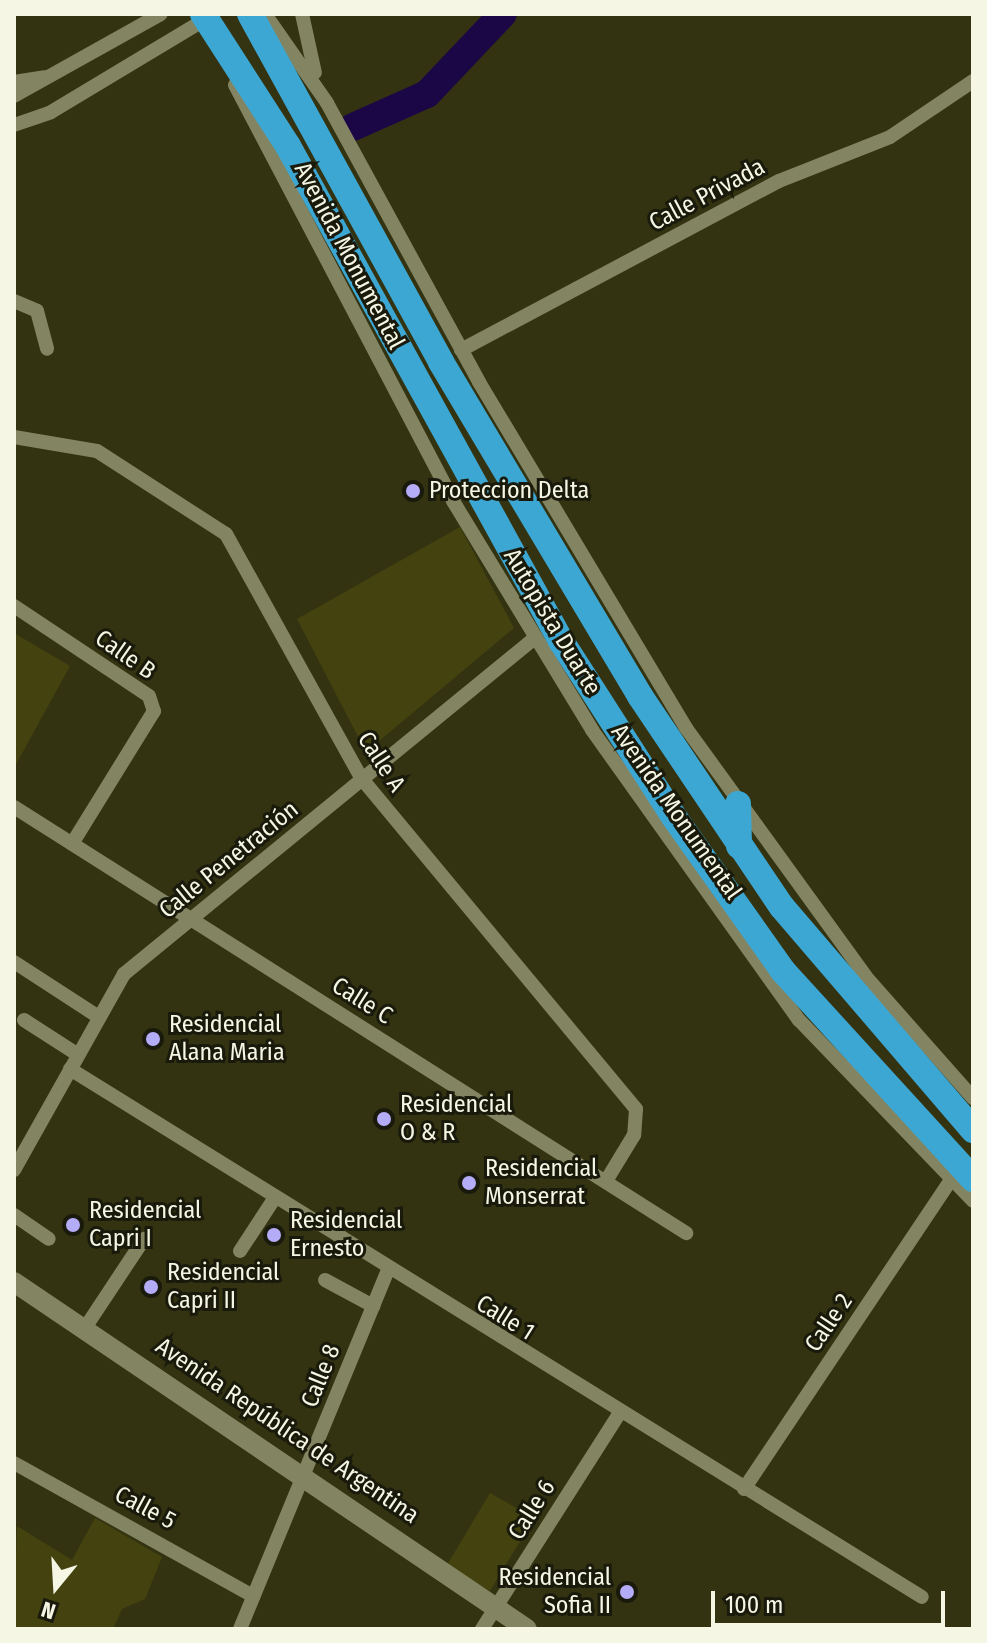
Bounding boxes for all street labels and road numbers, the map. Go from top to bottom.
street label: Calle Privada [644,153,770,237]
street label: Avenida Monumental [288,158,410,354]
street label: Autopista Duarte [497,544,607,700]
street label: Calle B [89,624,161,686]
street label: Avenida Monumental [605,719,747,905]
street label: Calle A [351,726,411,798]
street label: Calle Penetración [154,795,304,925]
street label: Calle C [327,971,397,1031]
street label: Calle 2 [799,1288,859,1358]
street label: Calle 1 [471,1289,539,1347]
street label: Avenida República de Argentina [150,1332,424,1530]
street label: Calle 8 [295,1340,347,1412]
street label: Calle 6 [502,1475,562,1545]
street label: Calle 5 [110,1480,180,1536]

